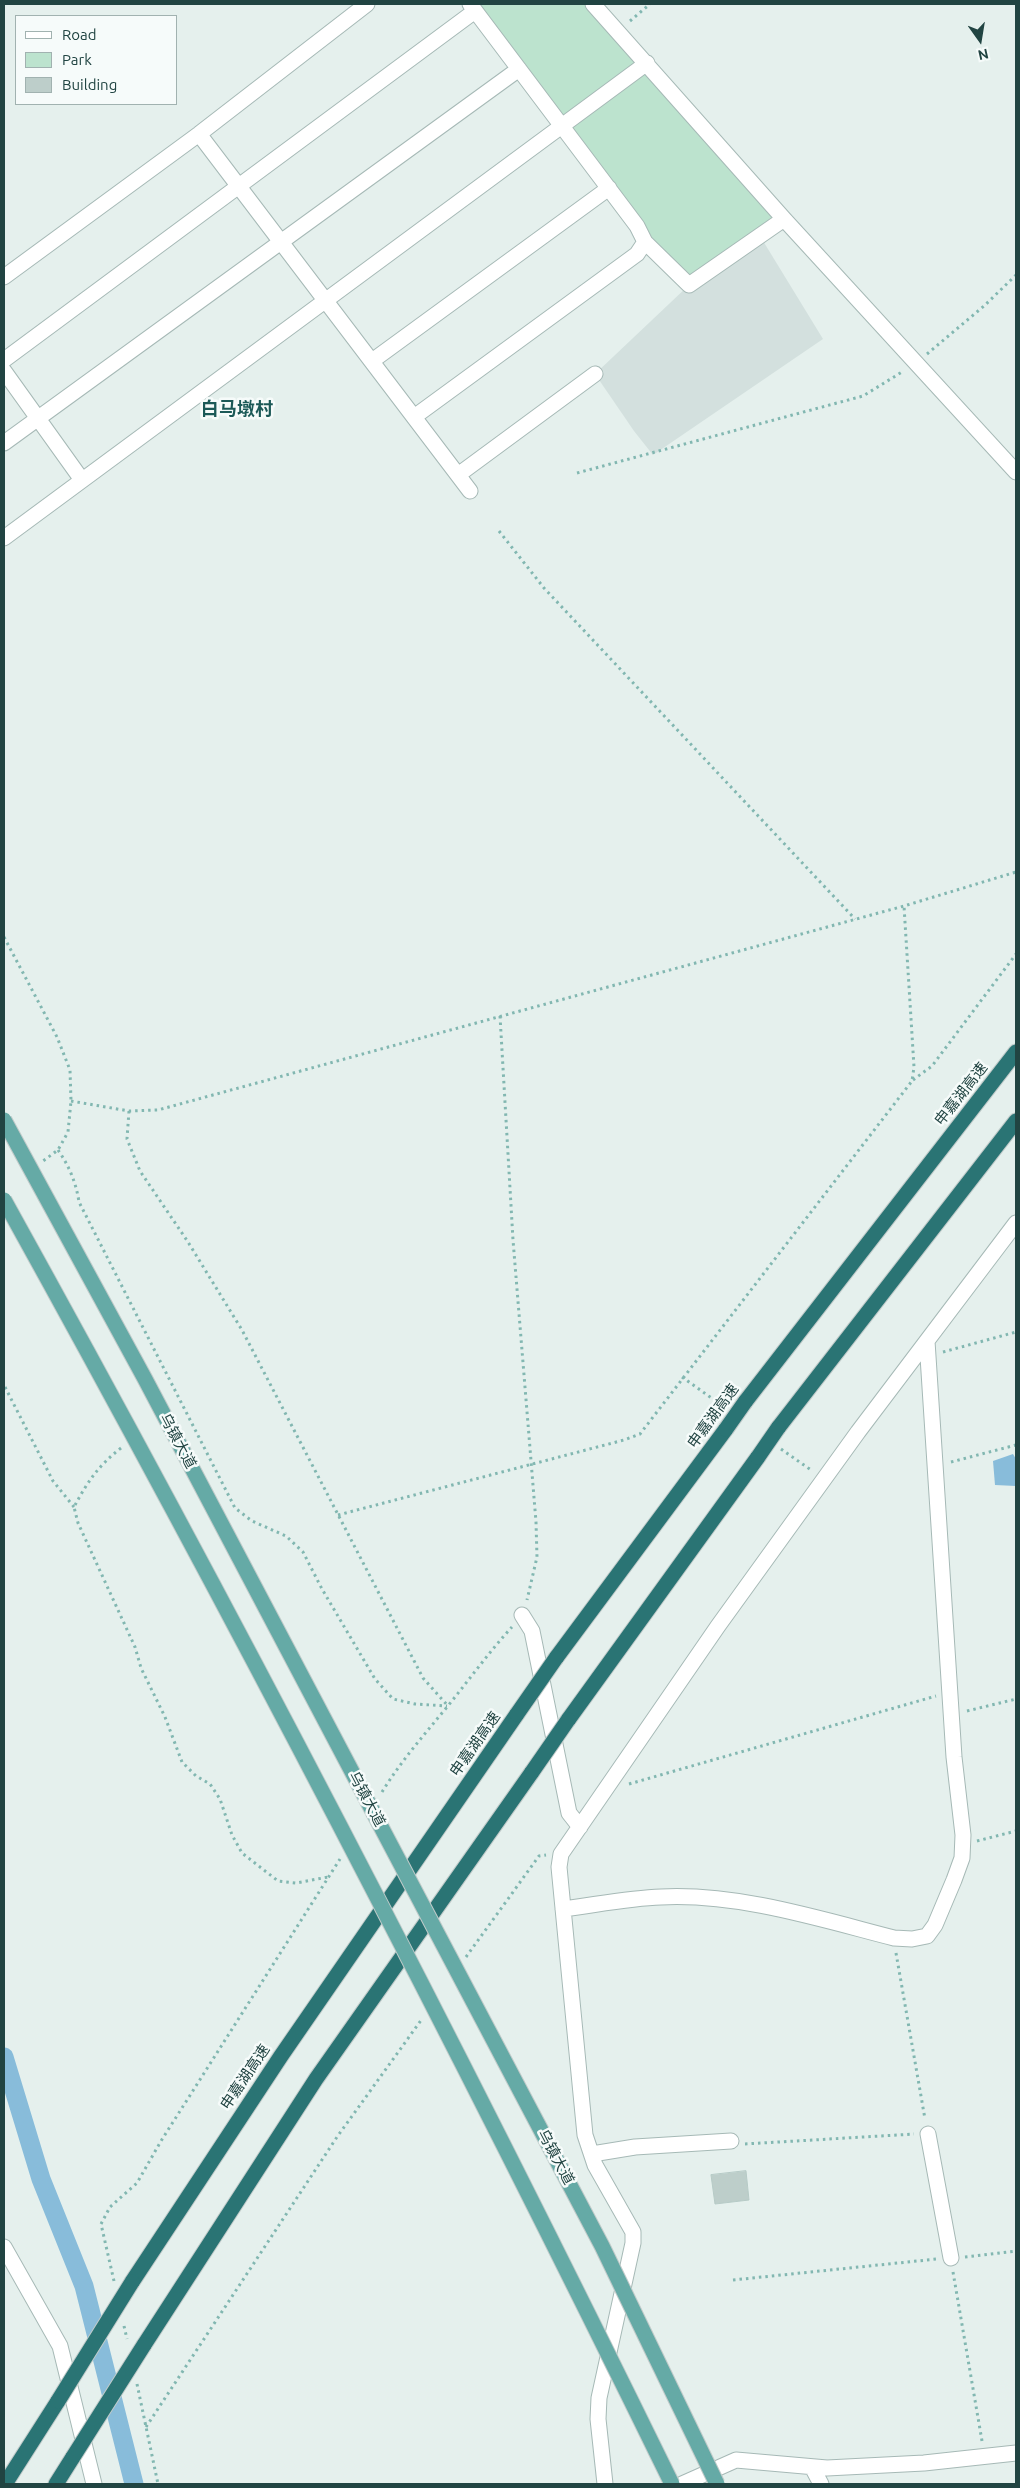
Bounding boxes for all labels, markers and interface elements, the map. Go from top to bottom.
legend [15,15,178,105]
north arrow [955,15,1005,65]
text: Road [62,26,97,43]
text: N [976,46,990,64]
text: Park [62,51,92,68]
text: Building [62,76,117,93]
district label: 白马墩村 [201,398,273,420]
street label: 申嘉湖高速 [931,1059,991,1129]
street label: 申嘉湖高速 [684,1380,742,1452]
street label: 乌镇大道 [156,1410,200,1472]
street label: 申嘉湖高速 [446,1708,504,1780]
street label: 乌镇大道 [345,1768,389,1830]
street label: 申嘉湖高速 [217,2041,273,2113]
street label: 乌镇大道 [534,2126,578,2188]

